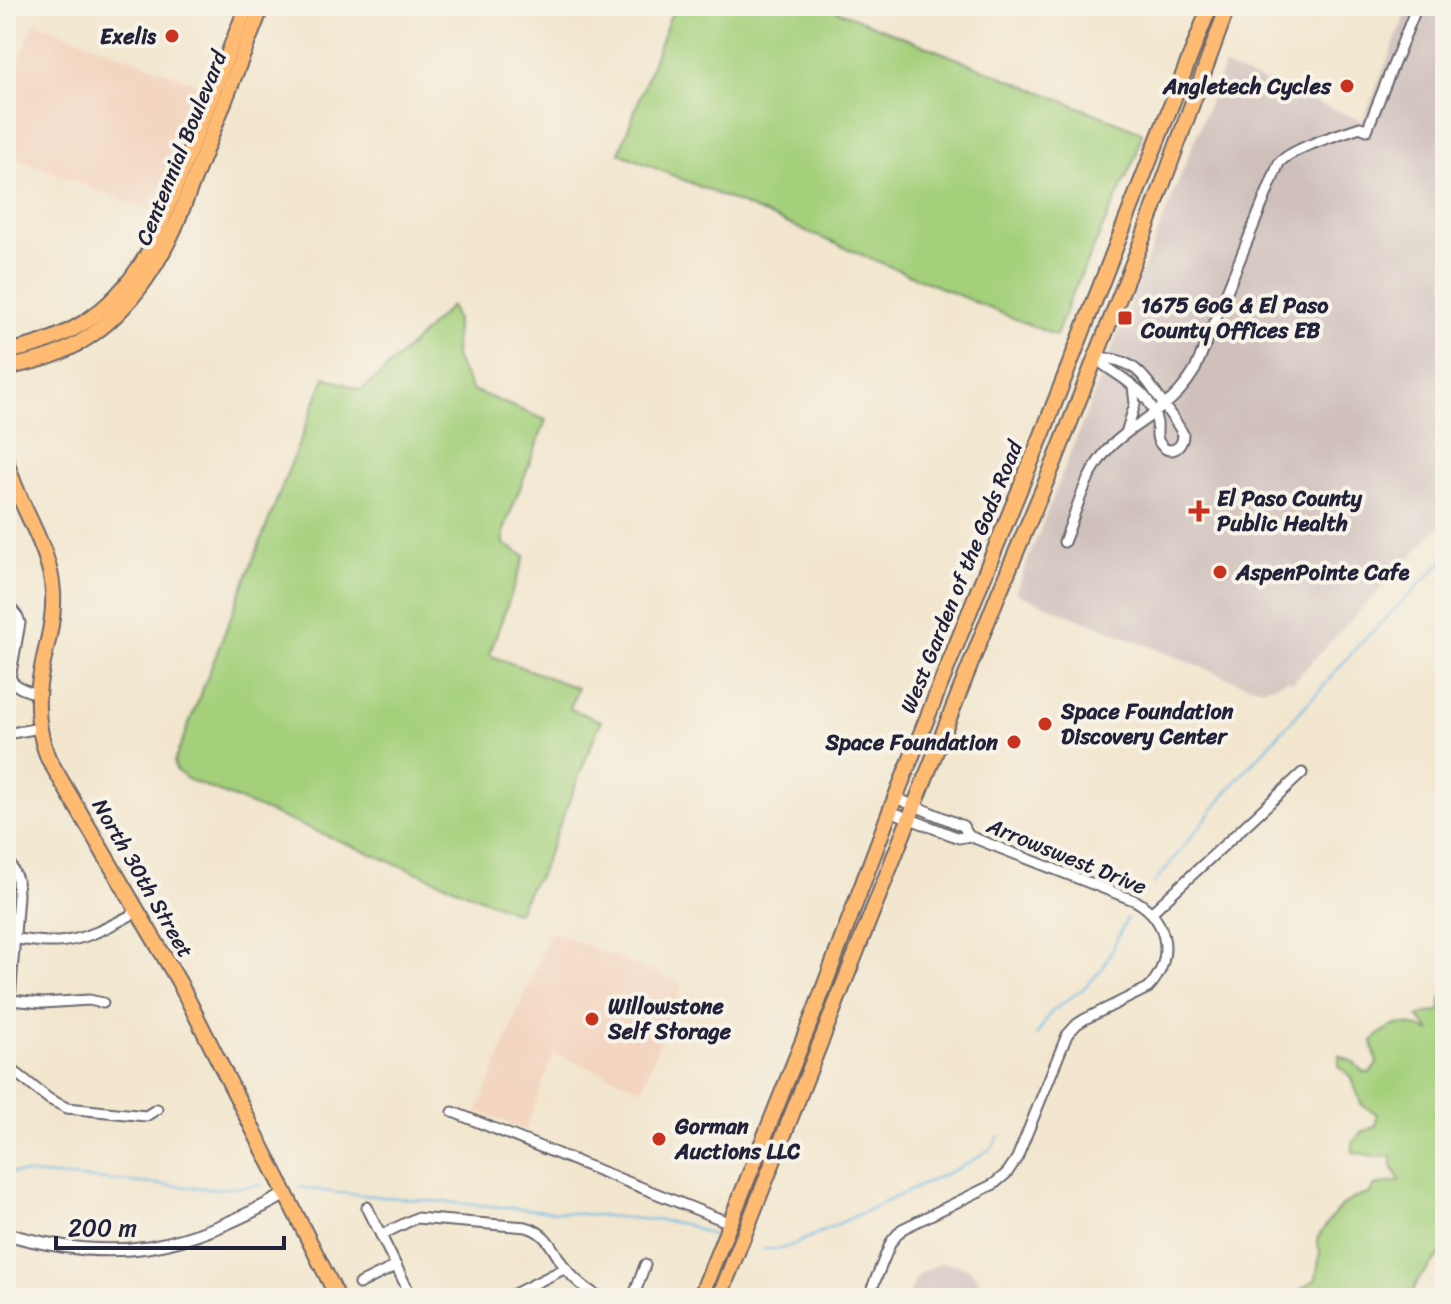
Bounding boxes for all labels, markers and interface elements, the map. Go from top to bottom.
place label: Exelis [100,17,157,56]
marker: Exelis [163,27,181,45]
street label: Centennial Boulevard [124,43,238,251]
place label: Angletech Cycles [1162,67,1332,106]
marker: Angletech Cycles [1338,77,1356,95]
place label: 1675 GoG & El Paso County Offices EB [1140,286,1329,350]
marker: 1675 GoG & El Paso County Offices EB [1116,309,1134,327]
street label: West Garden of the Gods Road [888,433,1034,719]
place label: El Paso County Public Health [1217,479,1363,543]
marker: El Paso County Public Health [1188,500,1210,522]
place label: AspenPointe Cafe [1235,553,1410,592]
marker: AspenPointe Cafe [1211,563,1229,581]
place label: Space Foundation Discovery Center [1060,692,1234,756]
marker: Space Foundation Discovery Center [1036,715,1054,733]
place label: Space Foundation [824,723,998,762]
marker: Space Foundation [1005,733,1023,751]
street label: North 30th Street [81,791,205,966]
street label: Arrowswest Drive [980,806,1153,906]
place label: Willowstone Self Storage [607,987,732,1051]
marker: Willowstone Self Storage [583,1010,601,1028]
place label: Gorman Auctions LLC [674,1107,801,1171]
marker: Gorman Auctions LLC [650,1130,668,1148]
scale bar [56,1200,284,1250]
text: 200 m [68,1207,137,1249]

